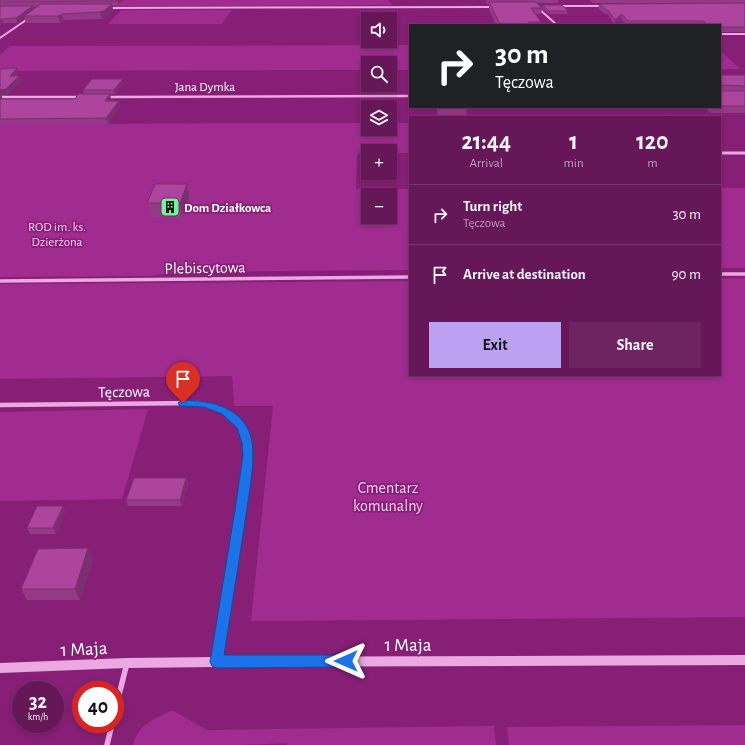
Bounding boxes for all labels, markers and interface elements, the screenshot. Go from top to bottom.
map controls [361,12,397,224]
button: sound [361,12,397,48]
icon: right [429,40,481,92]
text: 30 m [495,41,548,69]
button: search [361,56,397,92]
text: Tęczowa [495,74,554,92]
street label: Jana Dymka [175,81,235,94]
button: layers [361,100,397,136]
text: 21:44 [461,130,511,154]
text: 1 [569,130,578,154]
text: 120 [636,130,669,154]
button: + [361,144,397,180]
text: Arrival [470,157,503,170]
text: min [563,157,584,170]
text: m [647,157,658,170]
button: − [361,188,397,224]
building icon: Dom Działkowca [159,196,181,218]
text: Turn right [463,199,522,214]
place label: Dom Działkowca [184,202,271,215]
icon: right [429,204,451,226]
text: 30 m [672,207,701,222]
text: Tęczowa [463,217,505,230]
park label: ROD im. ks. Dzierżona [28,221,86,249]
street label: Plebiscytowa [164,259,246,278]
icon: arrive [429,264,451,286]
text: Arrive at destination [463,267,586,282]
text: 90 m [672,267,701,282]
button: Exit [429,322,561,368]
button: Share [569,322,701,368]
pin [166,362,200,403]
icon: arrive [172,368,194,390]
street label: Tęczowa [98,384,150,400]
park label: Cmentarz komunalny [353,480,423,515]
street label: 1 Maja [384,636,432,655]
street label: 1 Maja [60,639,108,660]
position arrow [325,640,367,682]
speed limit sign: 40 [72,681,124,733]
text: 32 [29,692,47,712]
text: km/h [28,712,48,722]

